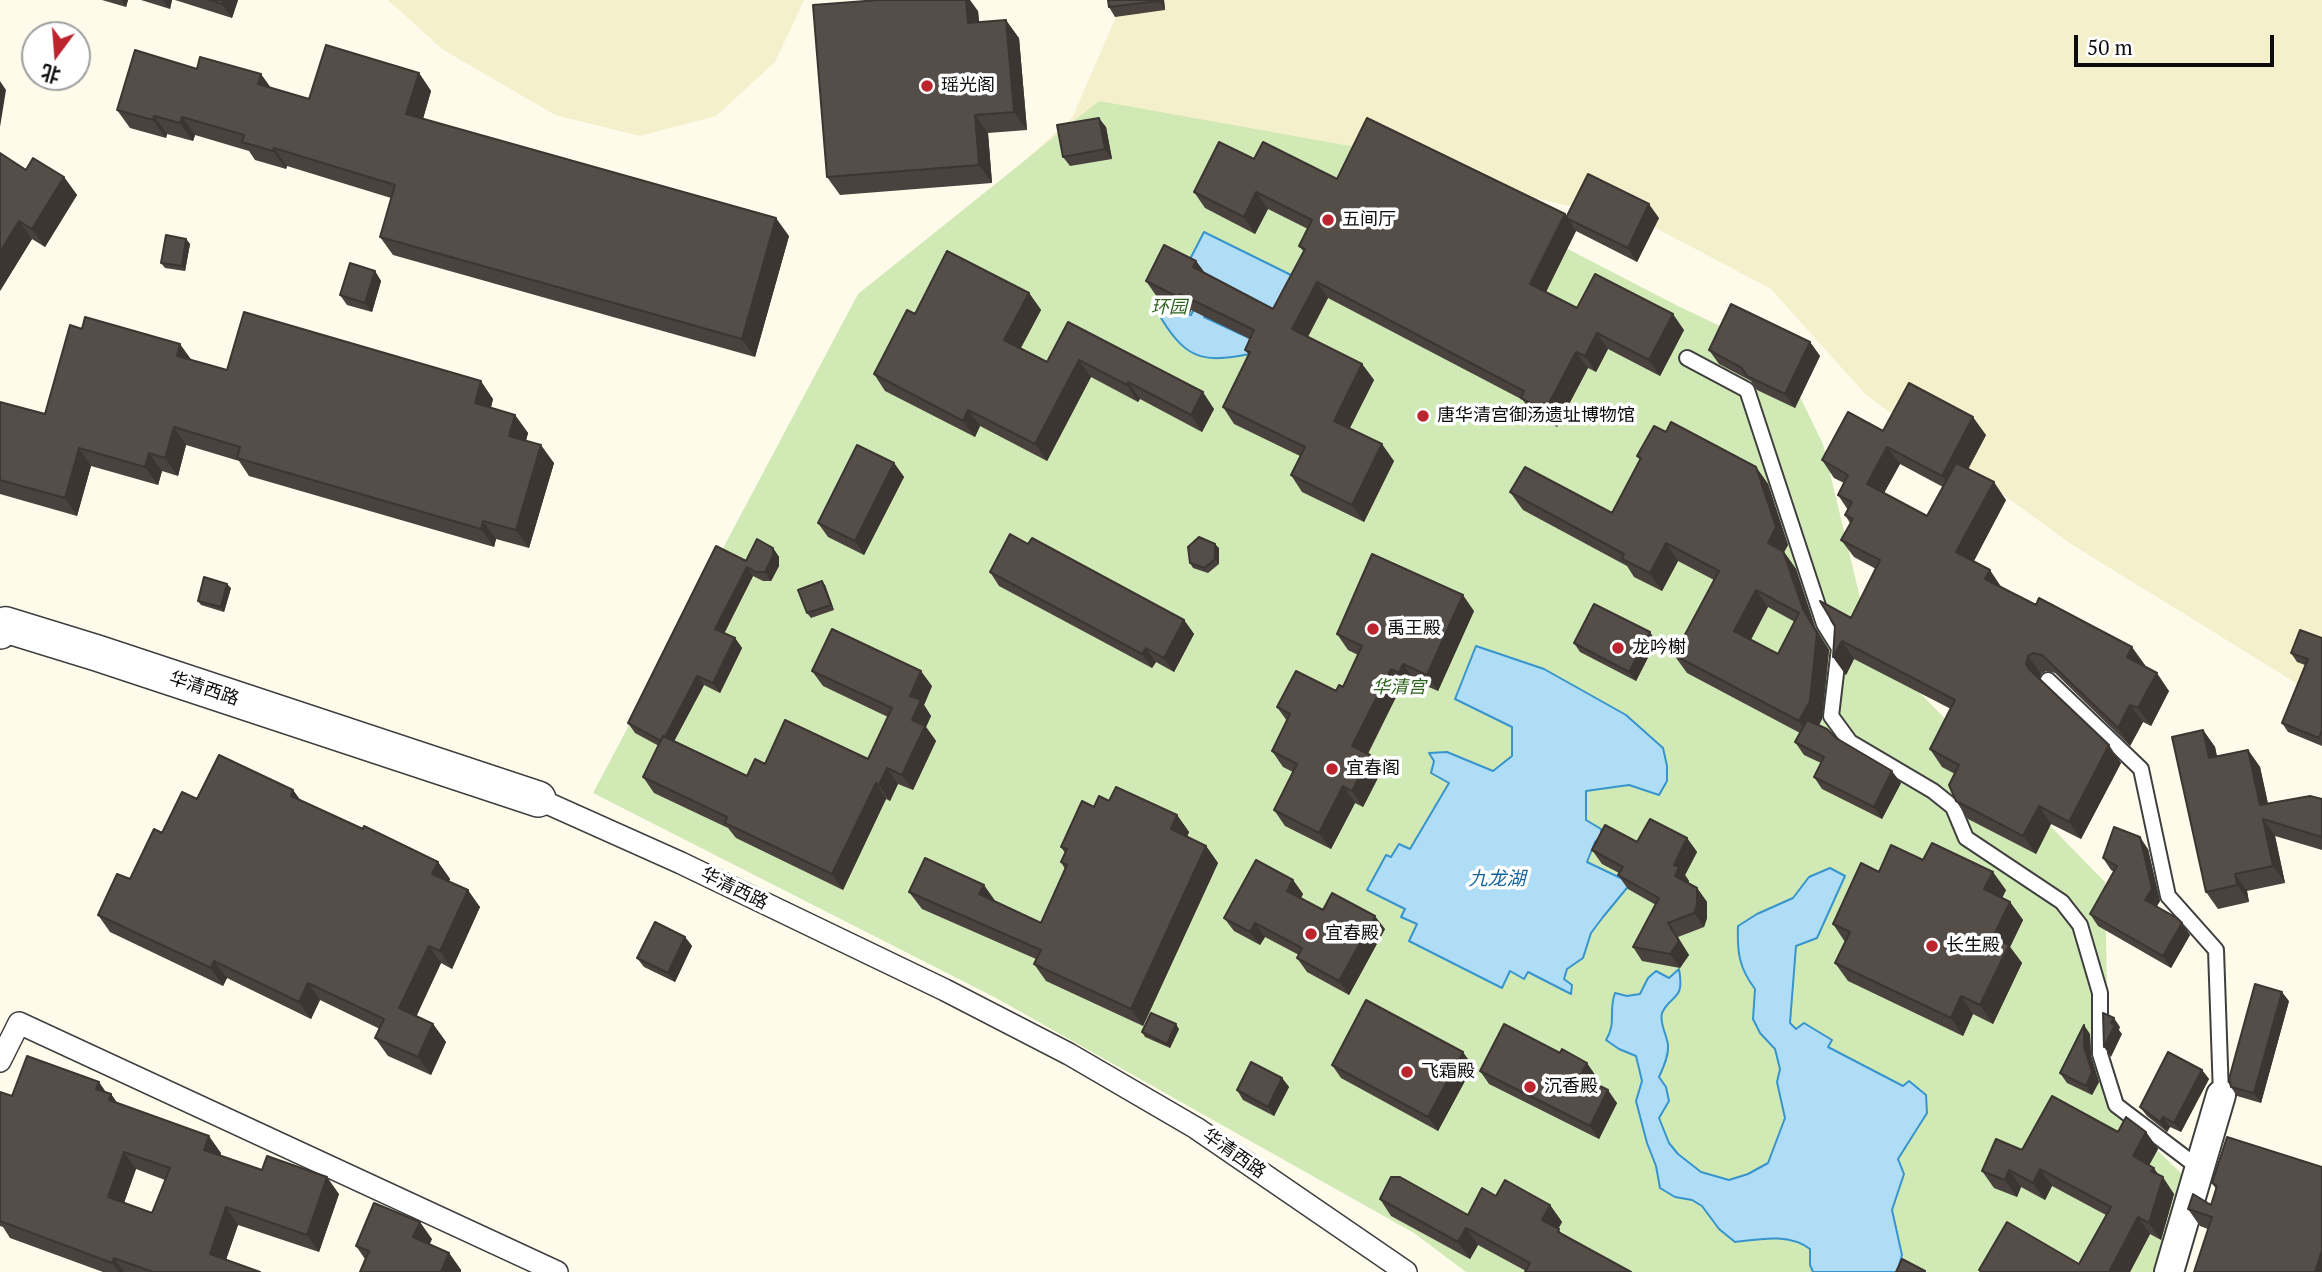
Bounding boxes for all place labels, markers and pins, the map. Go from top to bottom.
place label: 瑶光阁 [941,75,995,97]
marker: 瑶光阁 [919,78,935,94]
place label: 五间厅 [1342,209,1396,231]
marker: 五间厅 [1320,212,1336,228]
place label: 唐华清宫御汤遗址博物馆 [1437,405,1635,427]
marker: 唐华清宫御汤遗址博物馆 [1415,408,1431,424]
place label: 禹王殿 [1387,618,1441,640]
marker: 禹王殿 [1365,621,1381,637]
place label: 龙吟榭 [1632,637,1686,659]
marker: 龙吟榭 [1610,640,1626,656]
place label: 宜春阁 [1346,758,1400,780]
marker: 宜春阁 [1324,761,1340,777]
place label: 宜春殿 [1325,923,1379,945]
marker: 宜春殿 [1303,926,1319,942]
place label: 长生殿 [1946,935,2000,957]
marker: 长生殿 [1924,938,1940,954]
place label: 飞霜殿 [1421,1061,1475,1083]
marker: 飞霜殿 [1399,1064,1415,1080]
place label: 沉香殿 [1544,1076,1598,1098]
marker: 沉香殿 [1522,1079,1538,1095]

